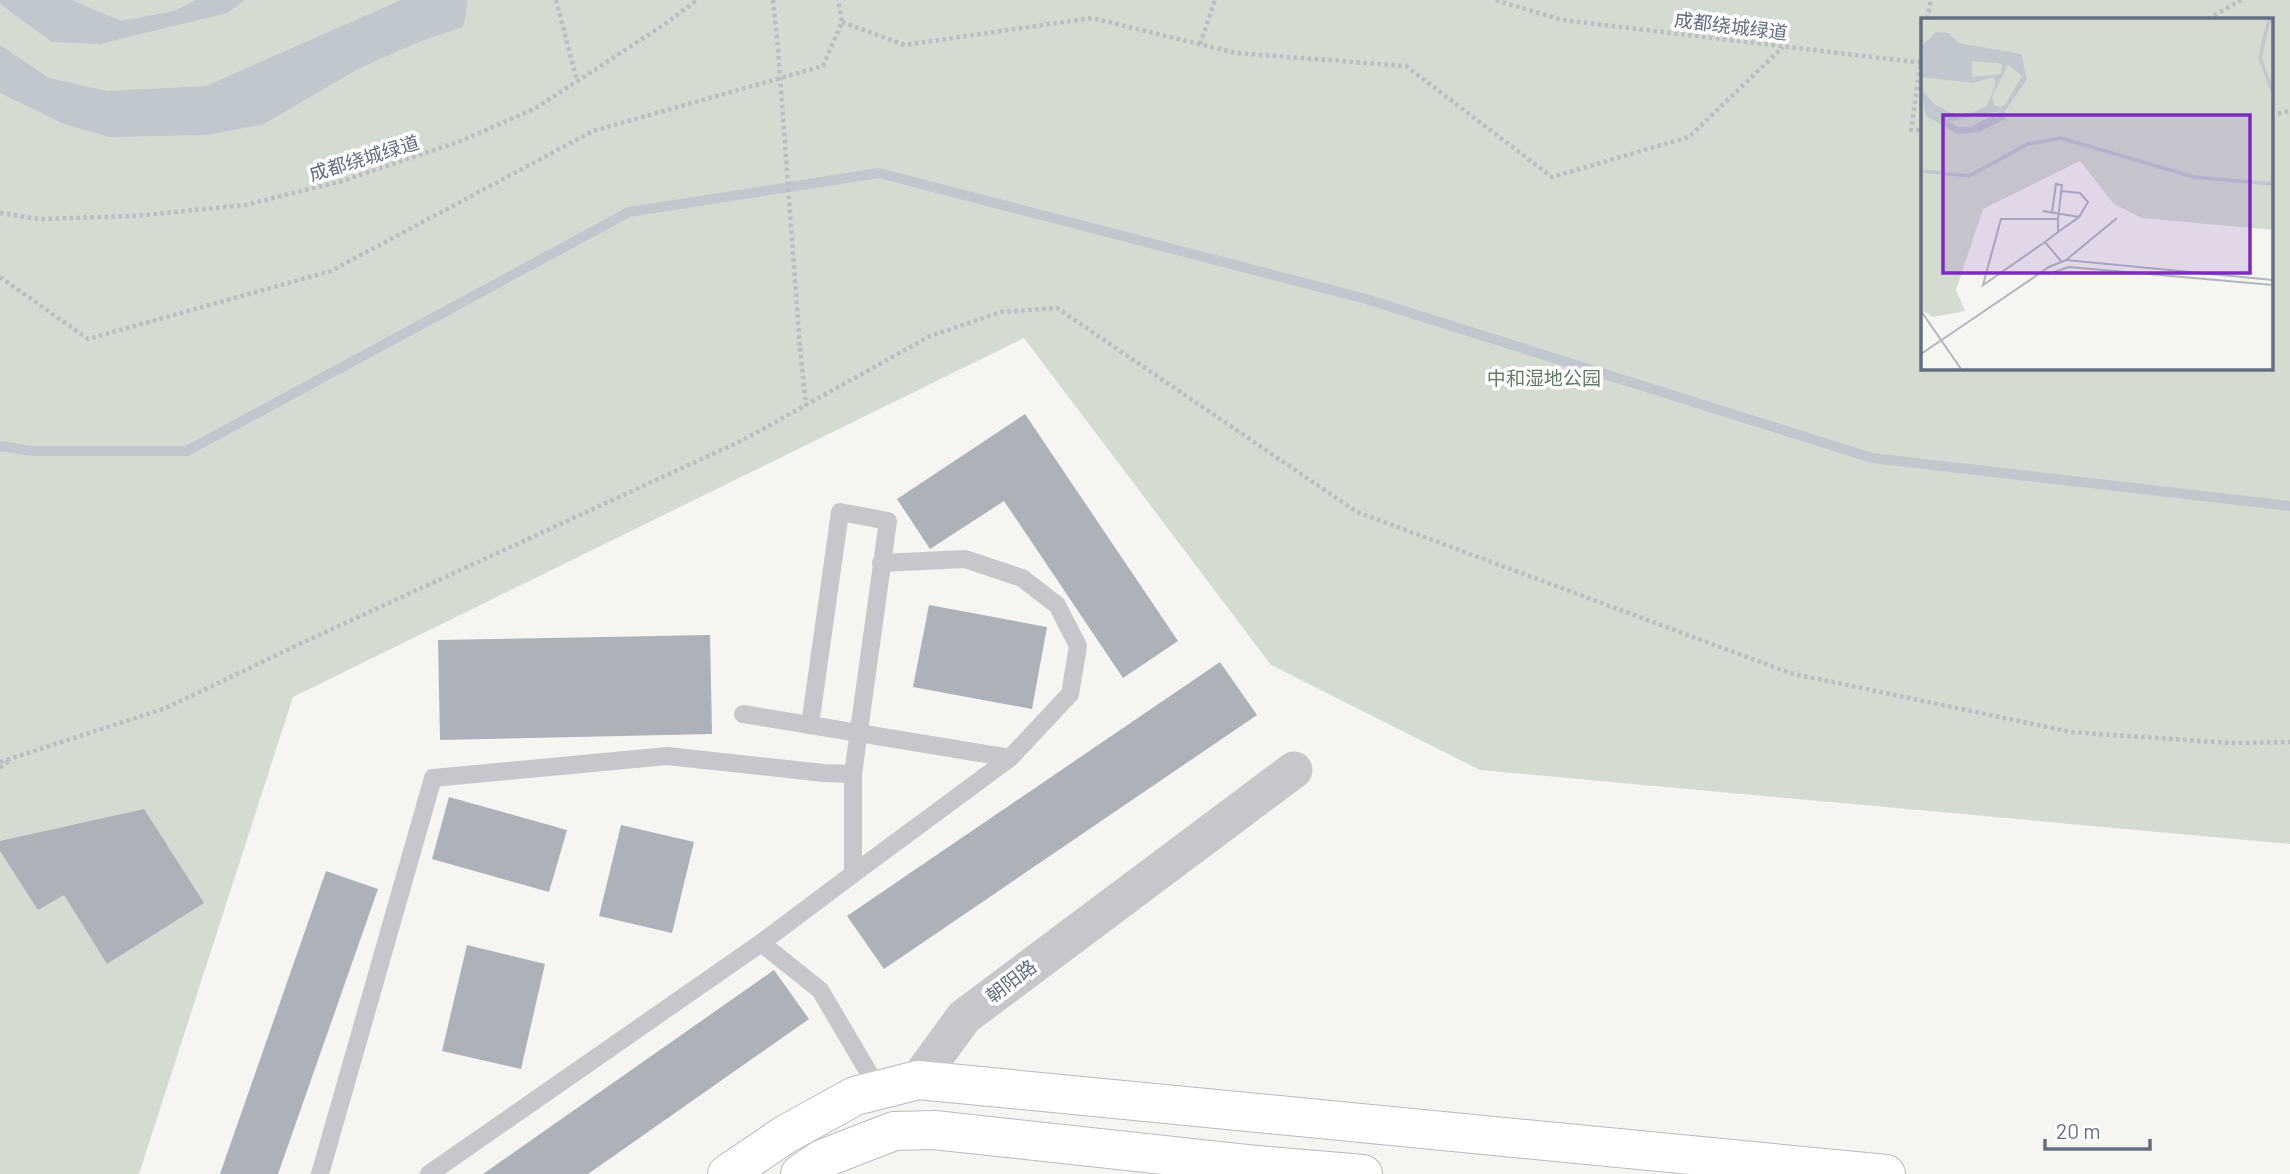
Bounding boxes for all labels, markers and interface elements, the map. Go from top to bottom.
street label: 成都绕城绿道 [1673,7,1789,44]
inset map [1921,18,2272,369]
street label: 成都绕城绿道 [306,130,422,185]
park label: 中和湿地公园 [1487,366,1601,389]
street label: 朝阳路 [981,954,1040,1007]
scale bar [2045,1108,2150,1152]
text: 20 m [2056,1118,2101,1143]

